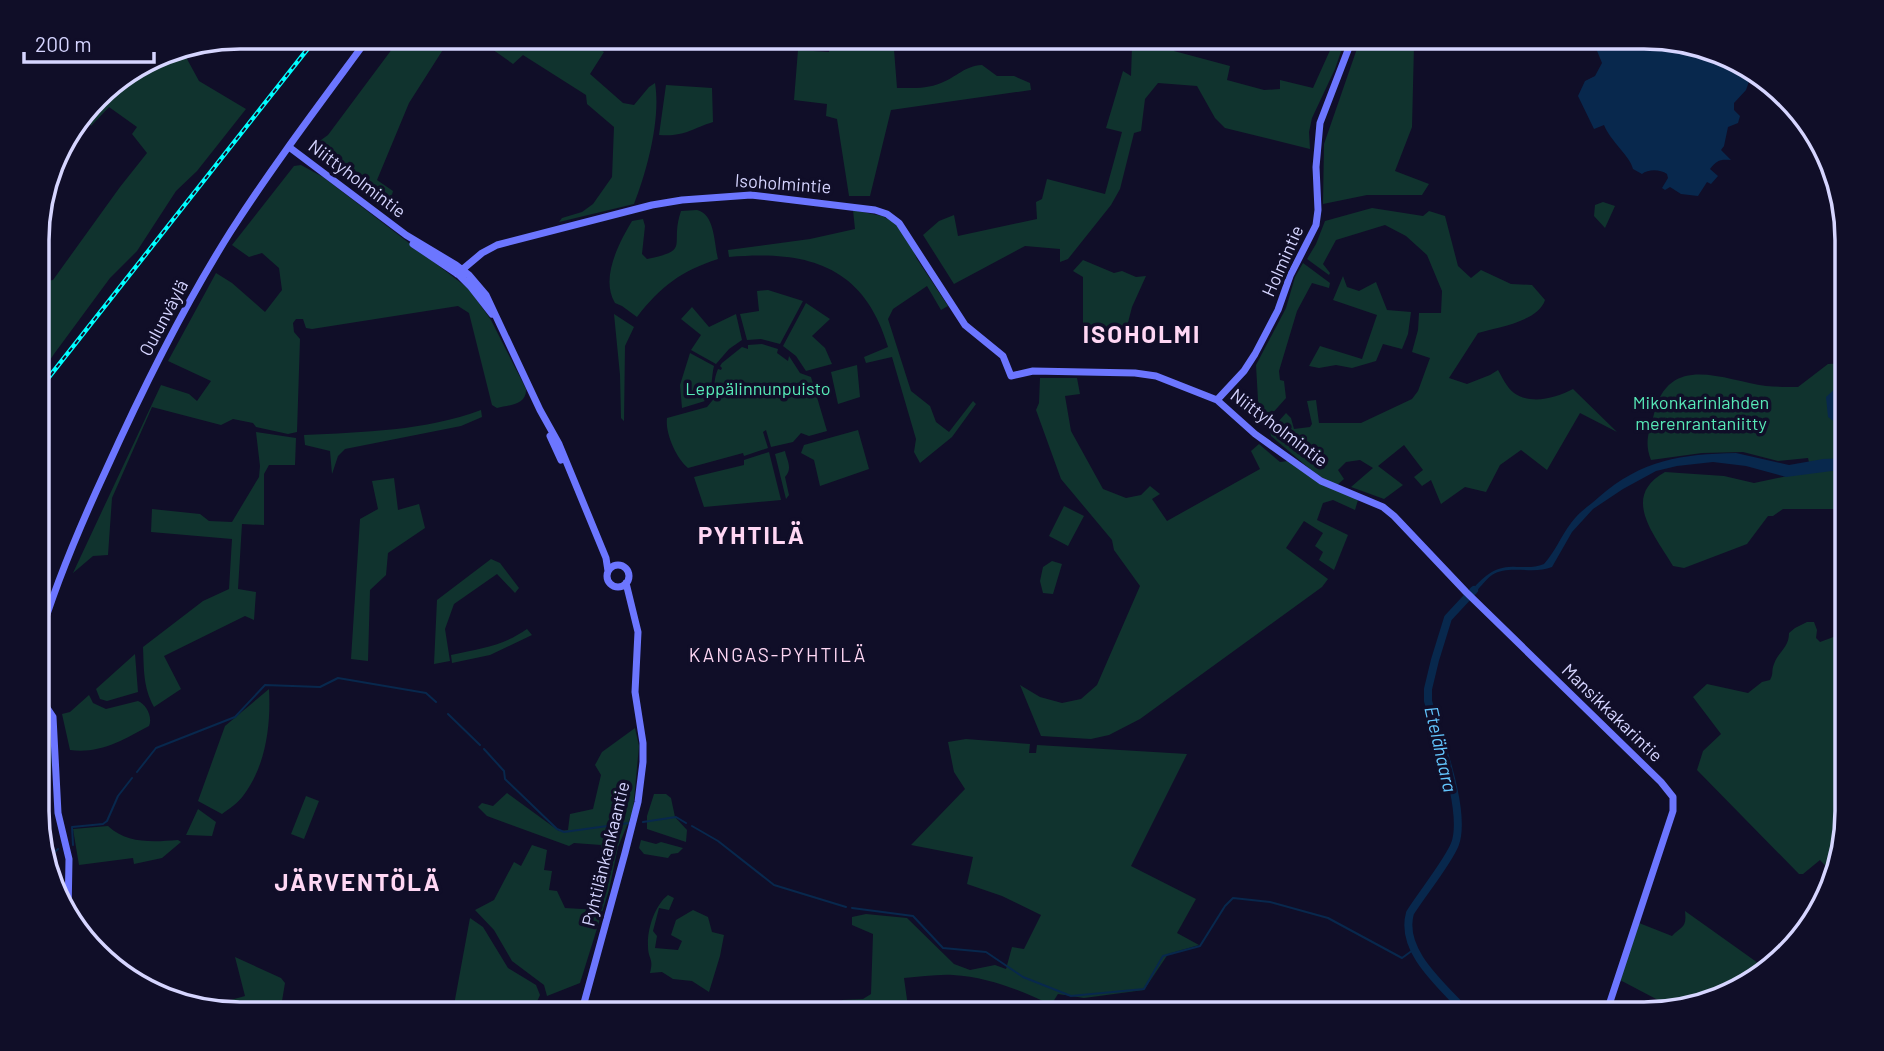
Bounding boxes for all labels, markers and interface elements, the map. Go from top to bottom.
scale bar [24,21,154,65]
text: 200 m [35,31,92,56]
street label: Niittyholmintie [305,134,411,222]
street label: Isoholmintie [734,169,832,197]
street label: Holmintie [1257,222,1308,300]
street label: Oulunväylä [134,276,192,359]
district label: ISOHOLMI [1083,319,1201,348]
park label: Leppälinnunpuisto [685,377,831,399]
street label: Niittyholmintie [1227,383,1333,471]
park label: Mikonkarinlahden merenrantaniitty [1633,391,1769,434]
district label: PYHTILÄ [698,520,806,549]
district label: KANGAS-PYHTILÄ [689,643,867,666]
street label: Mansikkakarintie [1558,659,1668,766]
water label: Etelähaara [1420,704,1463,794]
street label: Pyhtilänkankaantie [576,779,634,928]
district label: JÄRVENTÖLÄ [274,867,442,896]

